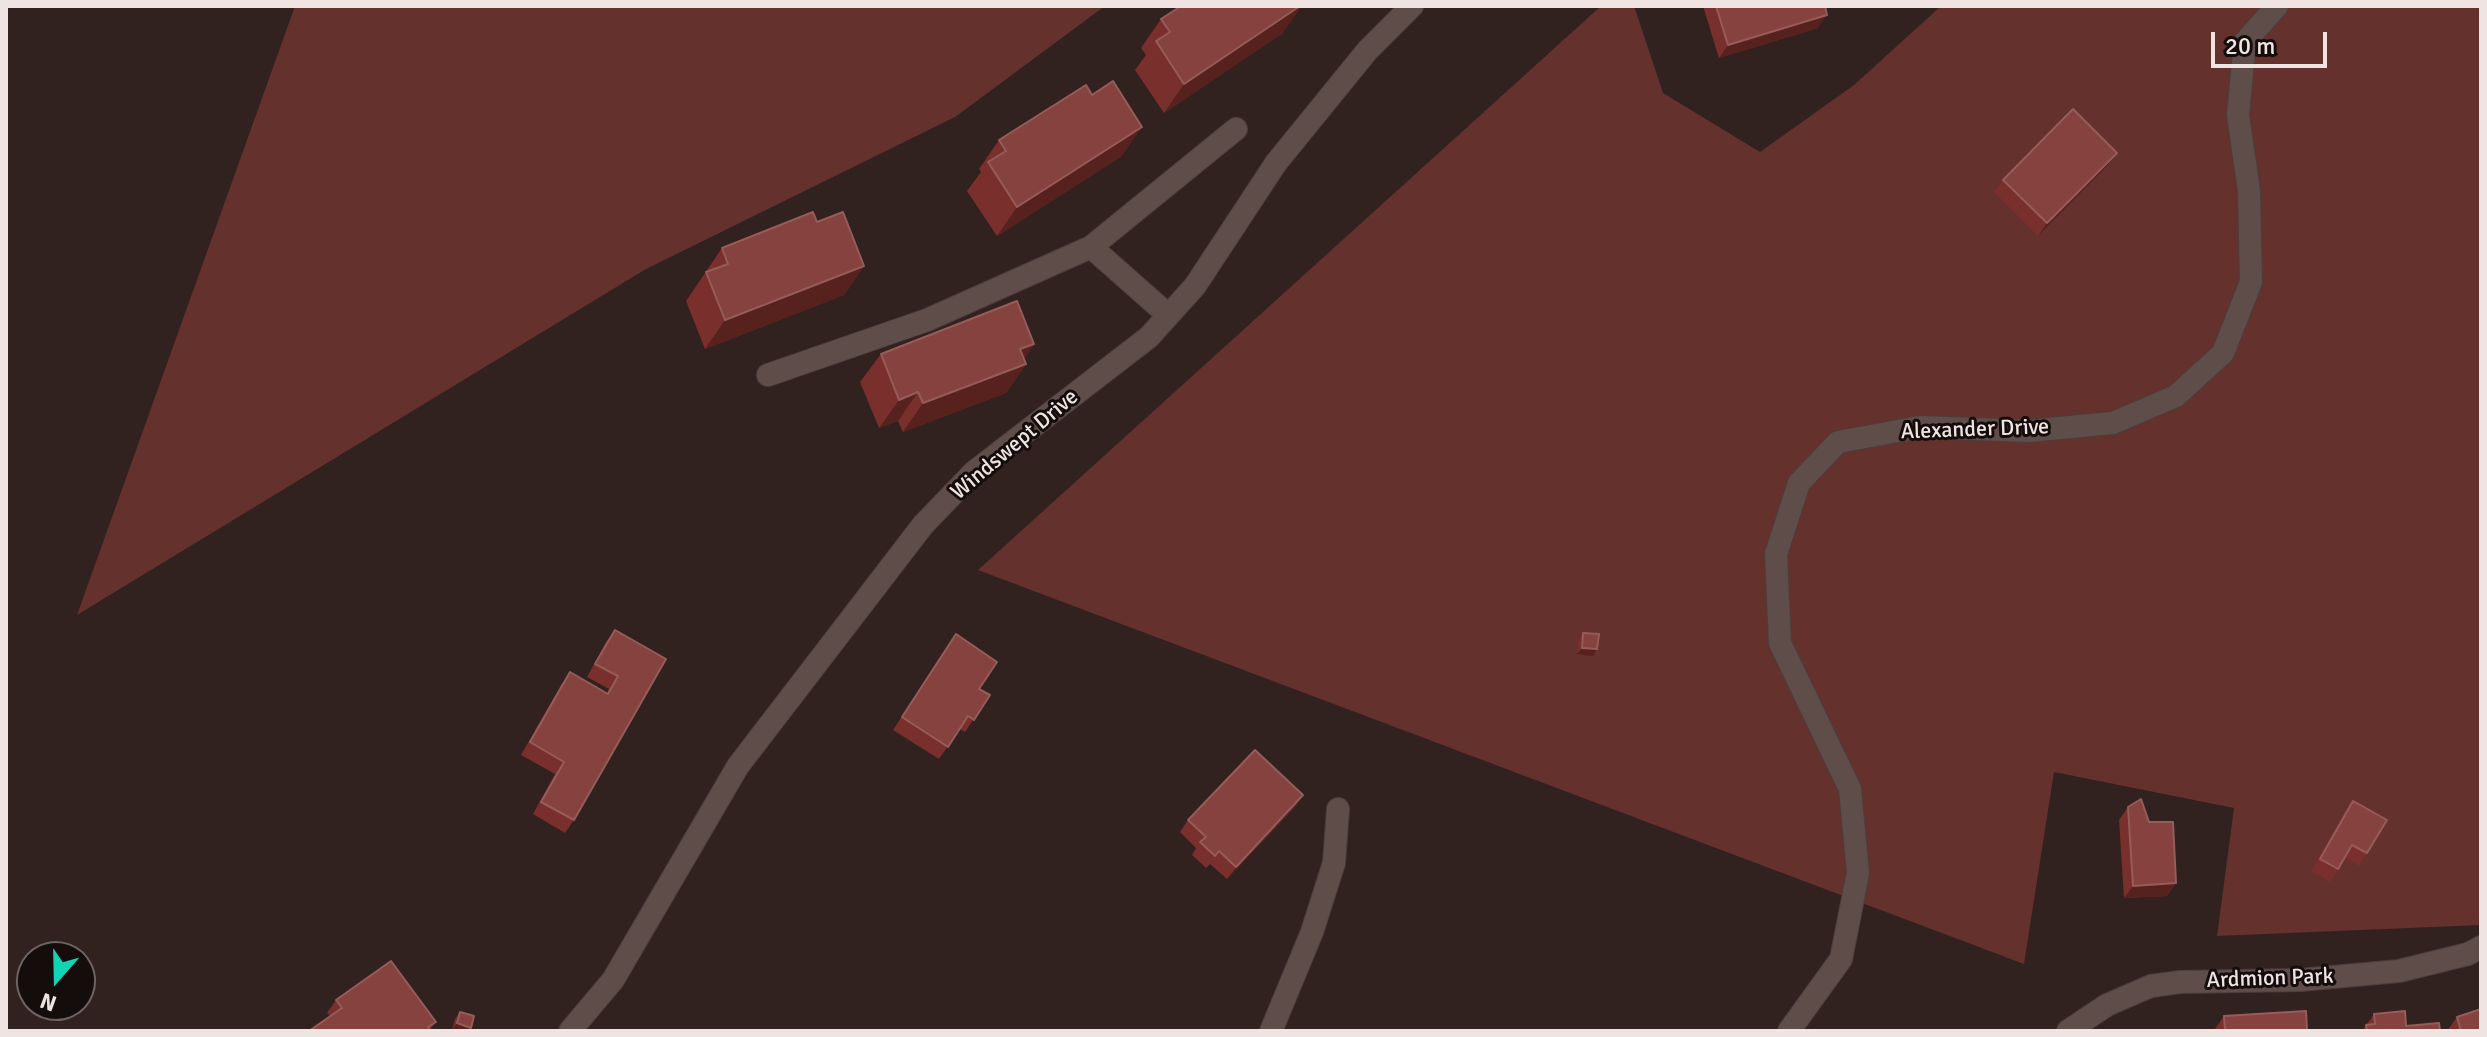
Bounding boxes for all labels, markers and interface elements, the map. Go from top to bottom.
scale bar [2215,16,2331,66]
text: 20 m [2225,31,2275,61]
street label: Windswept Drive [946,384,1084,506]
street label: Alexander Drive [1900,414,2050,446]
north arrow [16,941,96,1021]
street label: Ardmion Park [2206,964,2334,994]
text: N [36,987,60,1017]

